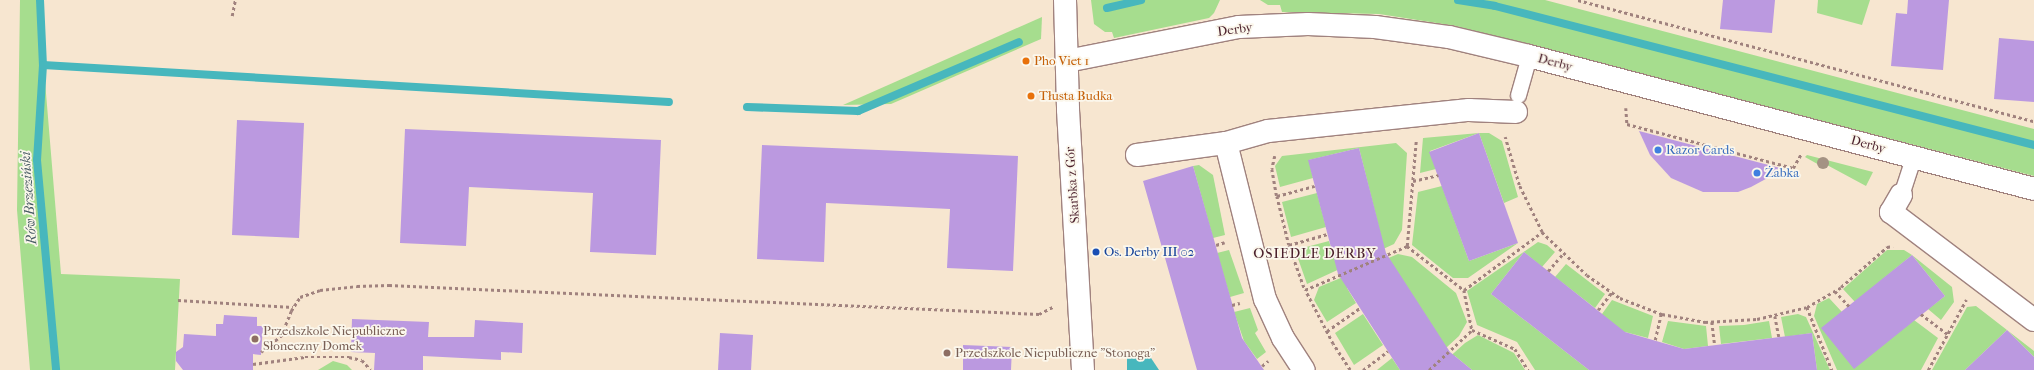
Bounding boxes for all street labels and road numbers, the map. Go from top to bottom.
street label: Derby [1216,20,1254,40]
street label: Derby [1536,51,1574,75]
street label: Derby [1849,133,1887,157]
street label: Skarbka z Gór [1063,146,1083,224]

